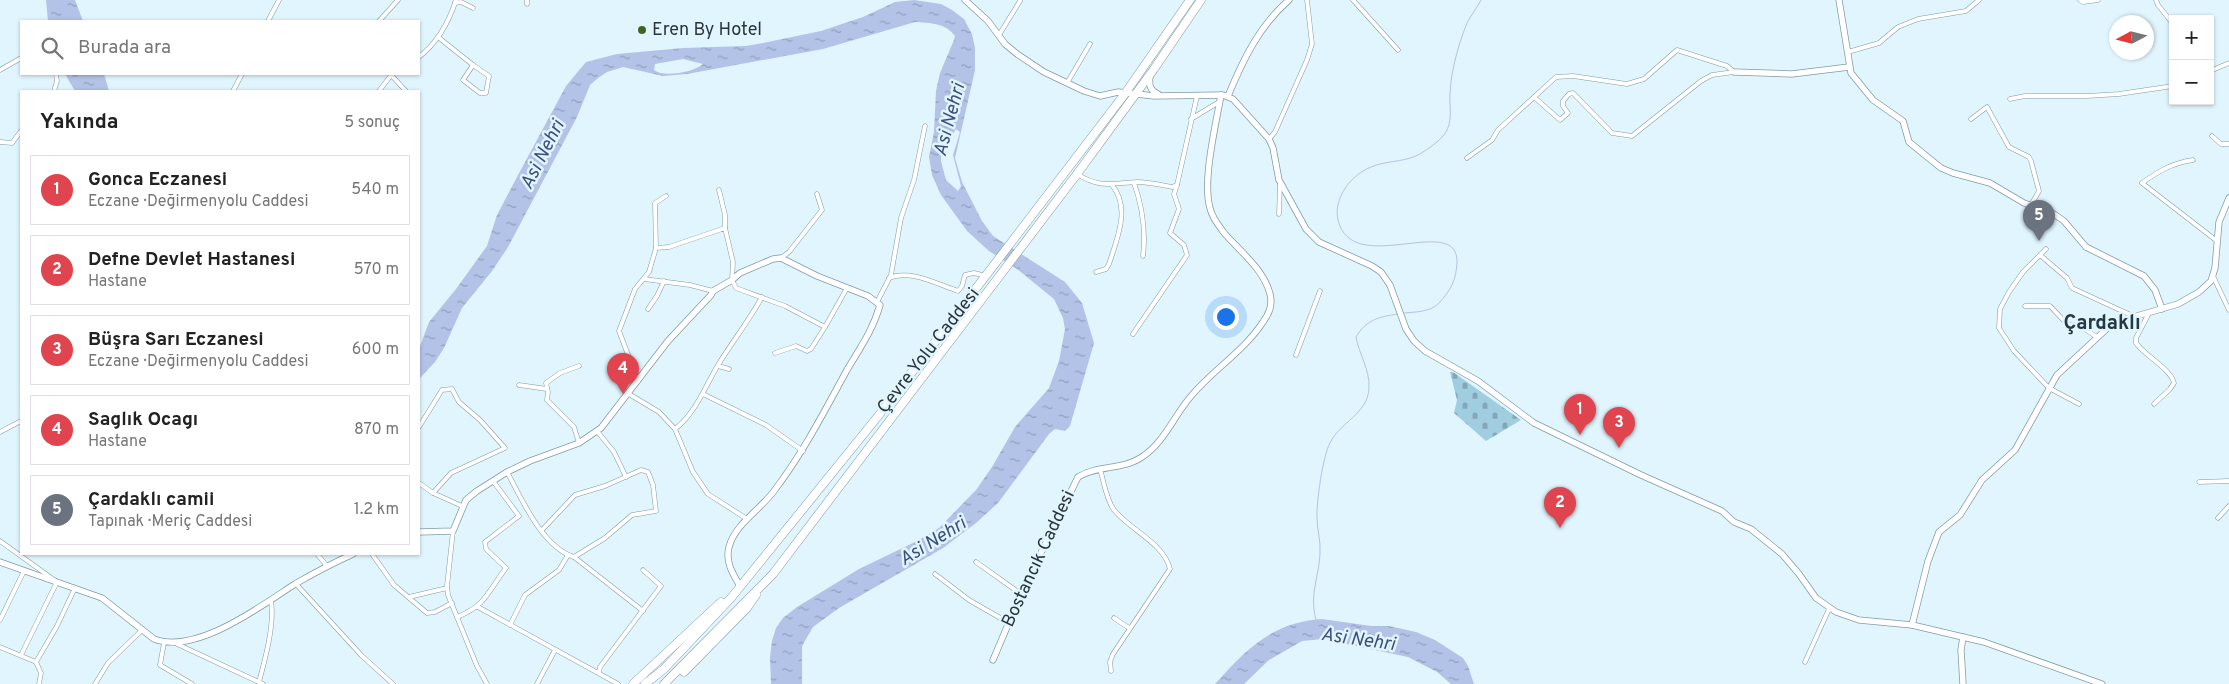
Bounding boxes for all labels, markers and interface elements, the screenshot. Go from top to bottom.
north arrow [2109,15,2154,60]
map controls [2169,15,2214,105]
button: + [2169,15,2214,60]
place label: Eren By Hotel [652,19,762,42]
search box [20,20,420,75]
marker: Eren By Hotel [636,24,648,36]
icon: search [38,34,66,62]
text: Burada ara [78,36,171,60]
button: − [2169,60,2214,105]
water label: Asi Nehri [929,80,972,159]
text: Yakında [40,109,119,136]
text: 5 sonuç [344,113,400,133]
water label: Asi Nehri [515,115,571,194]
text: Gonca Eczanesi [88,168,227,192]
text: 1 [54,180,60,200]
text: 540 m [351,180,399,200]
text: Eczane · Değirmenyolu Caddesi [88,192,309,212]
pin: 5 [2023,200,2055,241]
text: Defne Devlet Hastanesi [88,248,295,272]
text: 2 [52,260,62,280]
text: 570 m [354,260,399,280]
text: Hastane [88,272,147,292]
street label: Çevre Yolu Caddesi [873,284,985,418]
your location [1213,304,1239,330]
district label: Çardaklı [2063,311,2141,337]
text: Büşra Sarı Eczanesi [88,328,264,352]
text: 3 [52,340,62,360]
text: 600 m [352,340,399,360]
text: Eczane · Değirmenyolu Caddesi [88,352,309,372]
pin: 4 [607,353,639,394]
pin: 1 [1564,394,1596,435]
pin: 3 [1603,407,1635,448]
text: Saglık Ocagı [88,408,198,432]
text: 4 [52,420,62,440]
text: 870 m [354,420,399,440]
text: Hastane [88,432,147,452]
street label: Bostancık Caddesi [997,487,1081,631]
pin: 2 [1544,487,1576,528]
text: Çardaklı camii [88,488,214,512]
text: 5 [52,500,62,520]
text: 1.2 km [354,500,399,520]
water label: Asi Nehri [895,511,972,572]
text: Tapınak · Meriç Caddesi [88,512,252,532]
water label: Asi Nehri [1319,623,1398,657]

